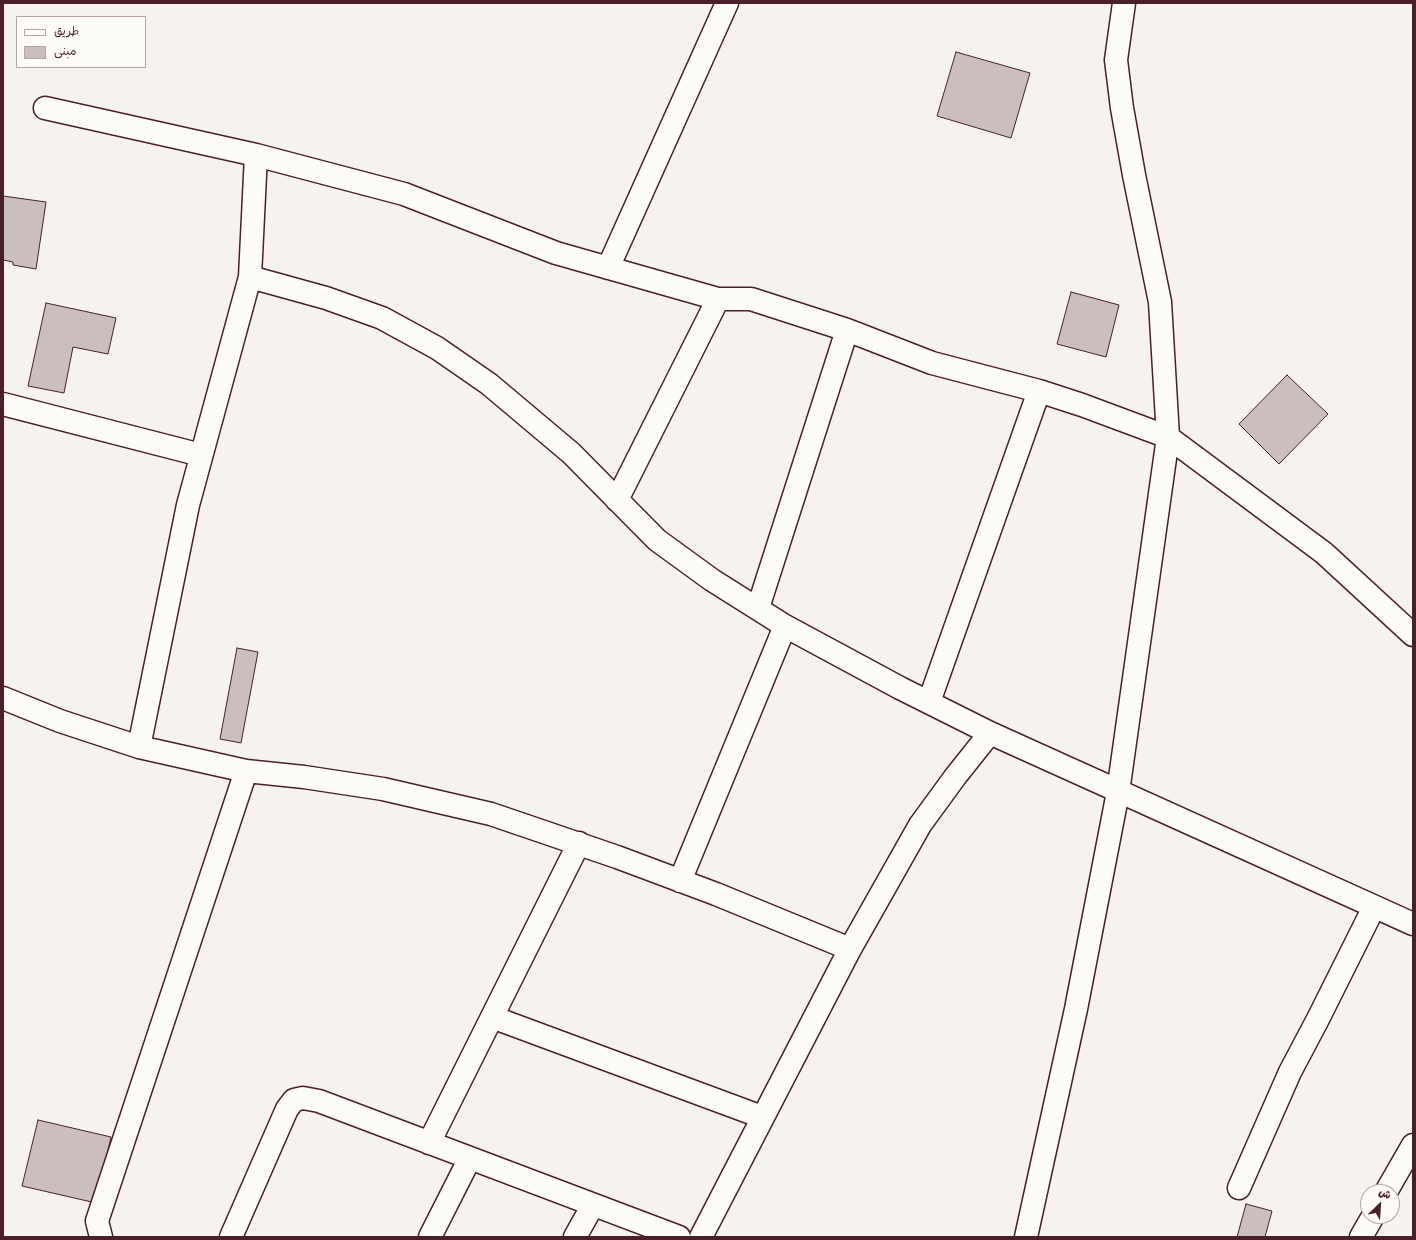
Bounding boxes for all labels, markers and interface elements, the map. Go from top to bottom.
legend [16,16,146,68]
text: طريق [54,22,79,41]
text: مبنى [54,42,77,61]
text: ش [1375,1183,1394,1205]
north arrow [1360,1184,1400,1224]

